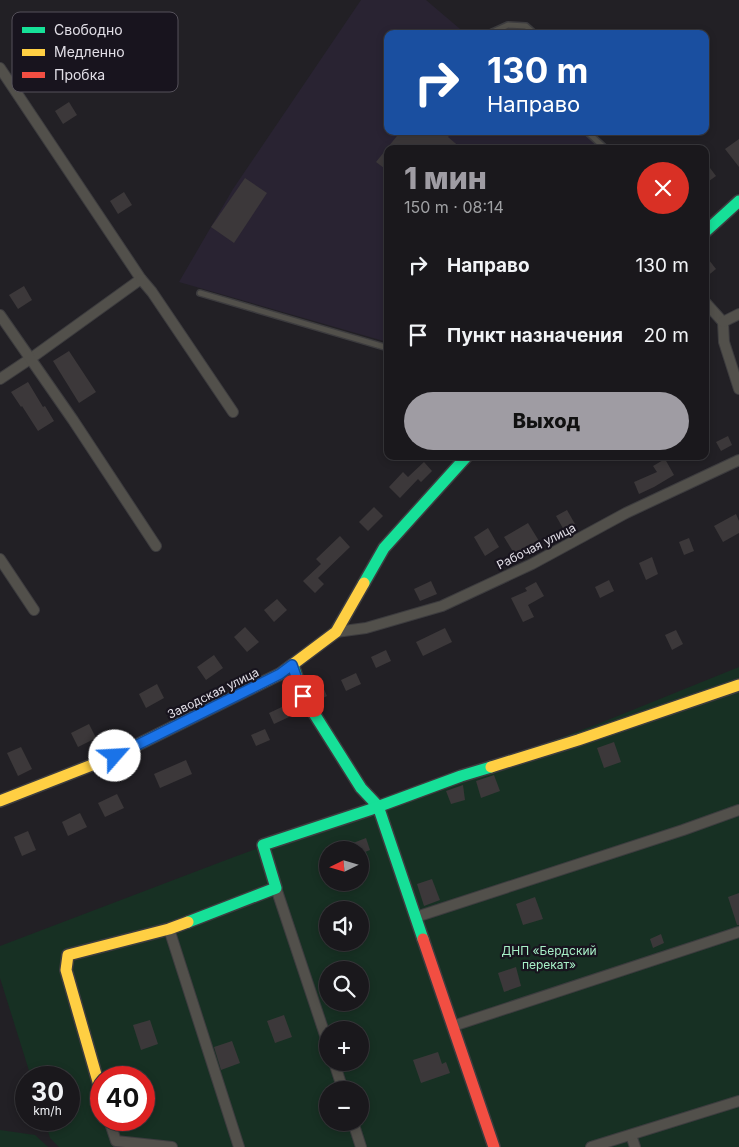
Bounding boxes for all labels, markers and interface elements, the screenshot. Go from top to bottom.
legend [12,12,178,92]
text: Свободно [54,21,123,38]
text: Медленно [54,43,125,60]
text: 130 m [487,49,589,91]
icon: right [404,50,469,115]
text: Пробка [54,66,105,83]
text: Направо [487,91,580,117]
text: 1 мин [404,160,487,196]
button: close [637,162,689,214]
text: 150 m · 08:14 [404,197,504,217]
icon: right [404,251,432,279]
text: Направо [447,254,530,277]
text: 130 m [636,254,689,277]
icon: arrive [404,321,432,349]
text: Пункт назначения [447,324,623,347]
text: 20 m [643,324,689,347]
button: Выход [404,392,689,450]
street label: Рабочая улица [494,520,578,572]
street label: Заводская улица [165,664,261,722]
pin [282,675,324,717]
icon: arrive [289,682,317,710]
position arrow [88,729,140,781]
north arrow [319,841,369,891]
map controls [319,841,369,1131]
button: sound [319,901,369,951]
park label: ДНП «Бердский перекат» [501,943,597,972]
button: search [319,961,369,1011]
button: + [319,1021,369,1071]
speed limit sign: 40 [90,1066,155,1131]
text: 30 [31,1077,64,1107]
button: − [319,1081,369,1131]
text: km/h [33,1103,62,1118]

